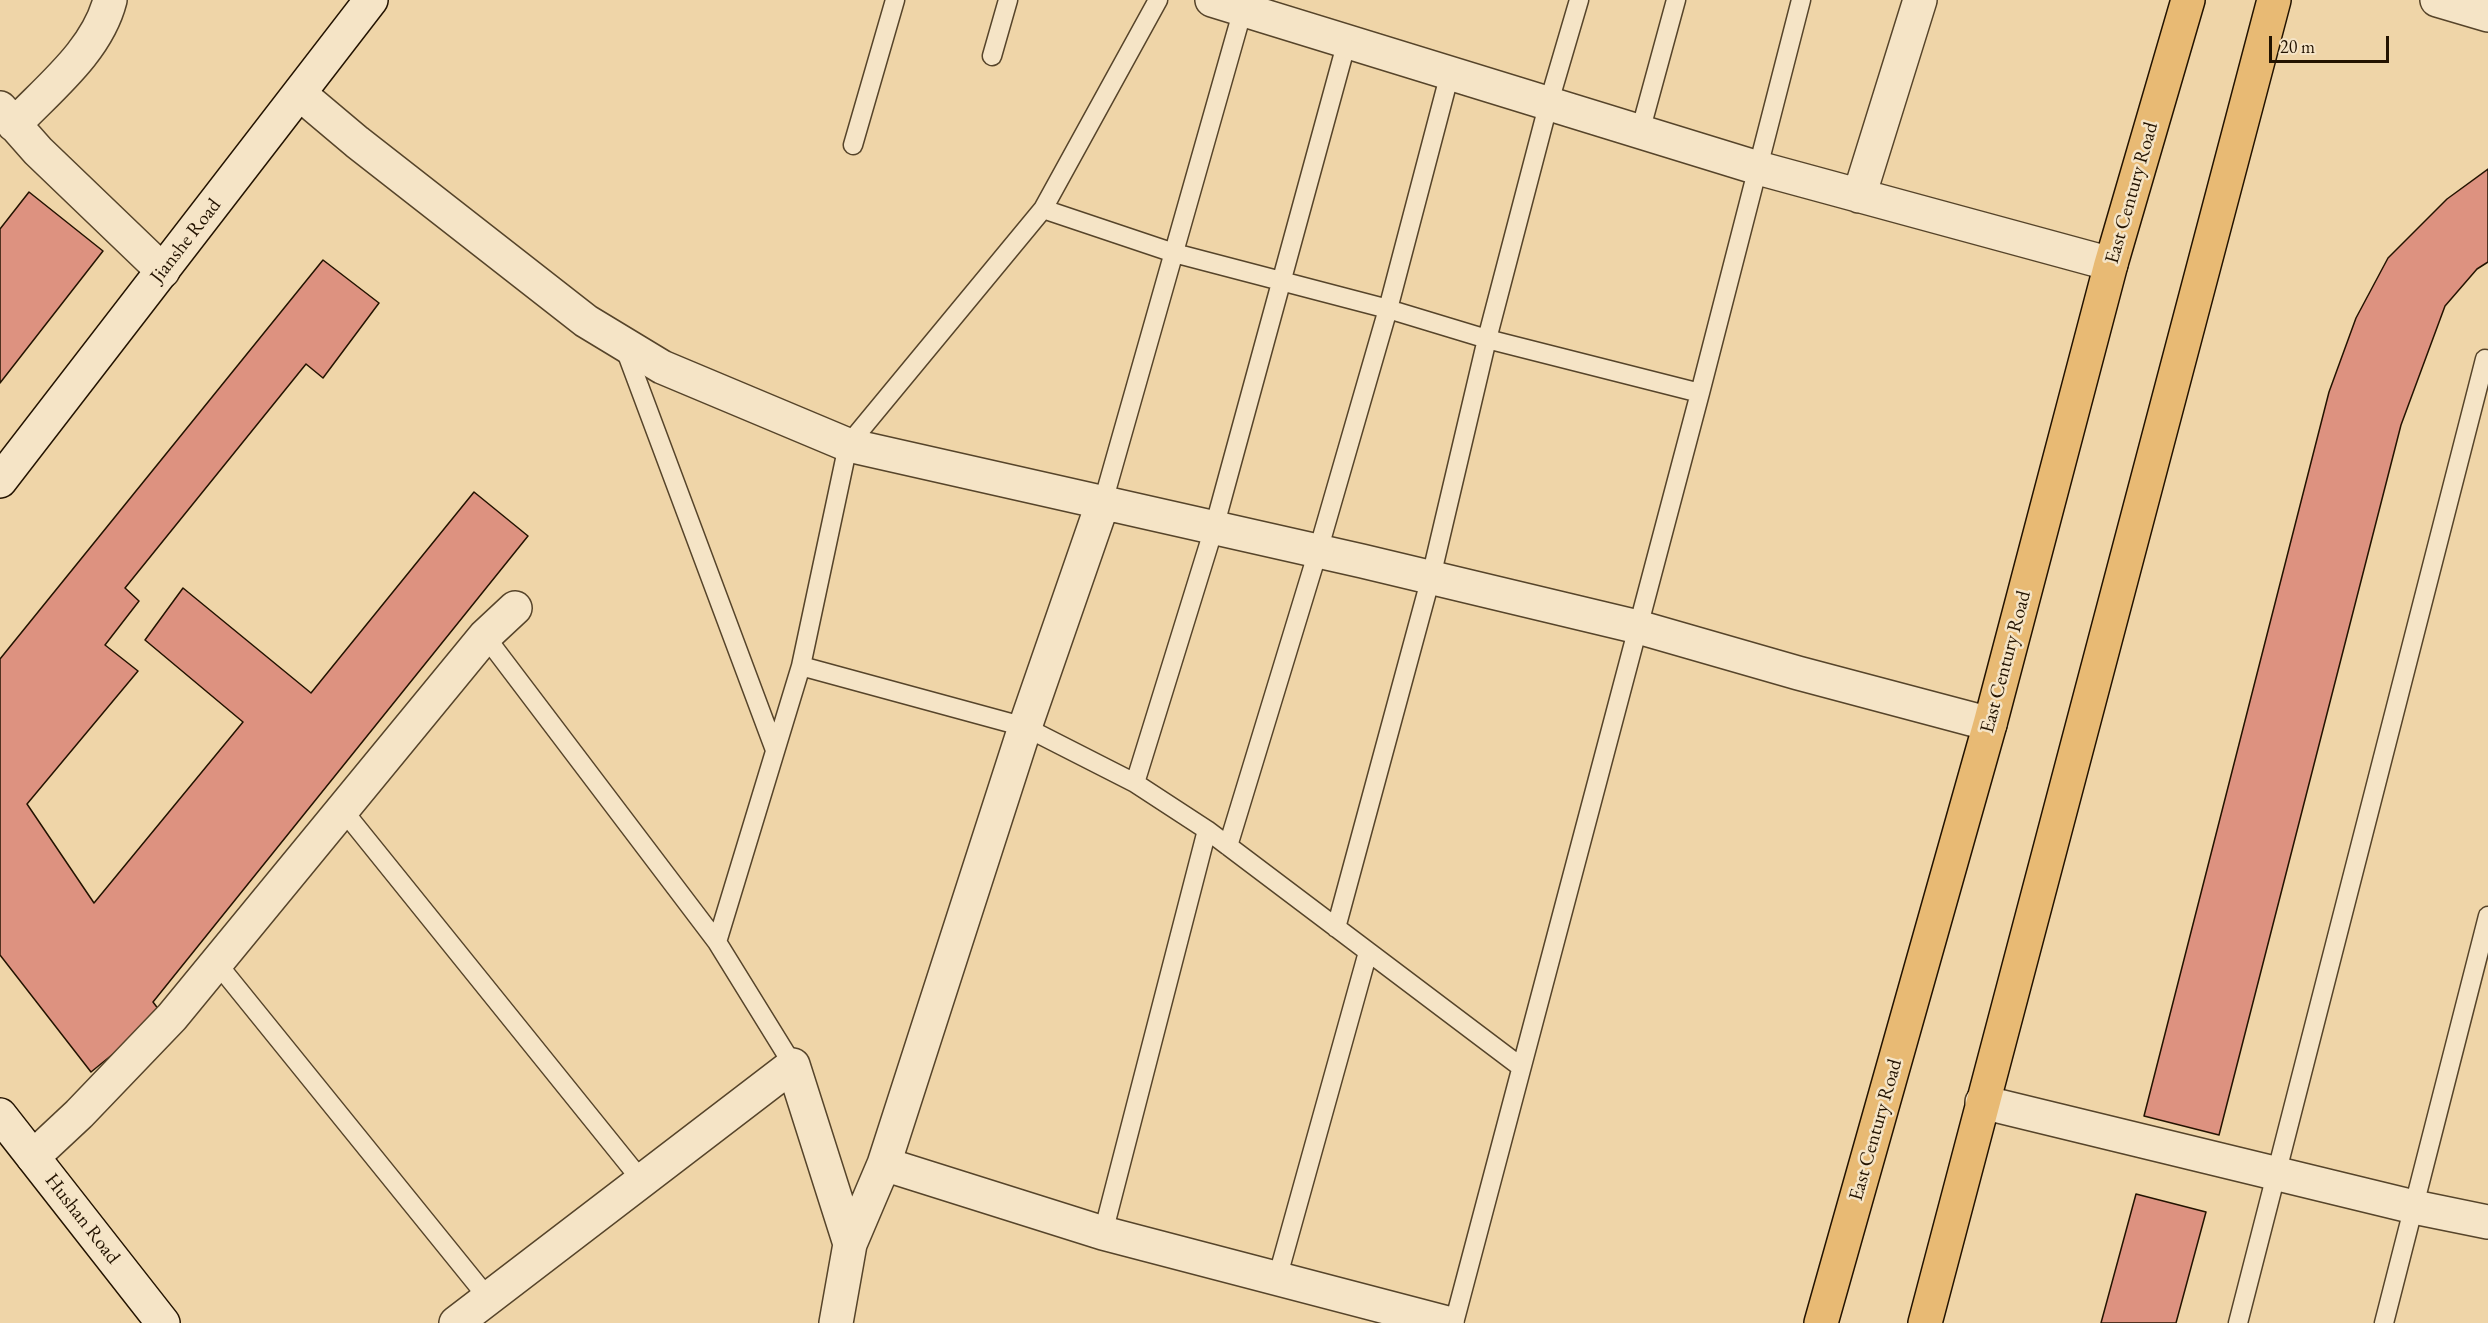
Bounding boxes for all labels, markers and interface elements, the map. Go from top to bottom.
scale bar [2272,24,2392,62]
text: 20 m [2280,35,2315,58]
street label: East Century Road [2100,119,2164,267]
street label: Jianshe Road [146,194,226,288]
street label: East Century Road [1975,588,2037,736]
street label: East Century Road [1844,1056,1908,1204]
street label: Hushan Road [39,1169,125,1269]

